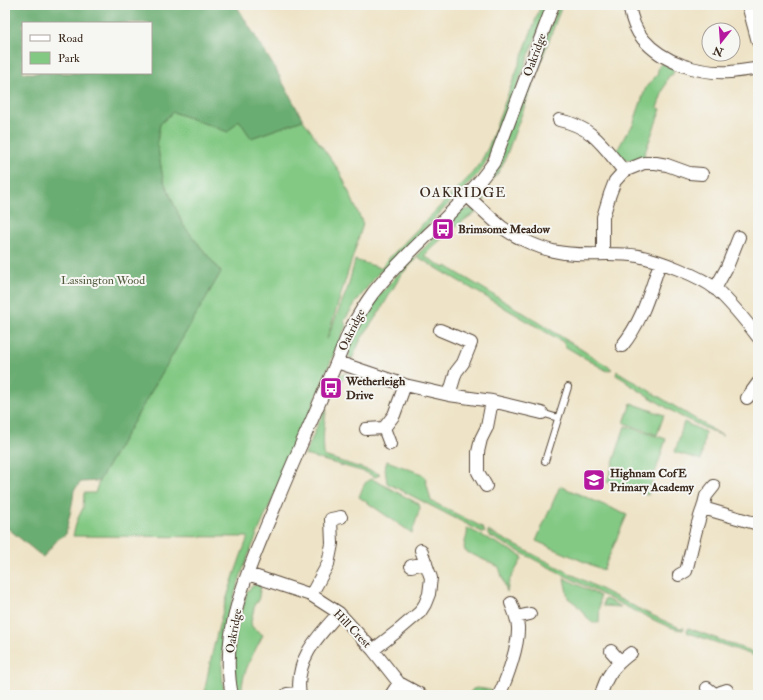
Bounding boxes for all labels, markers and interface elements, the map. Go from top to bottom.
legend [22,22,152,74]
north arrow [701,22,741,62]
text: Road [58,31,83,46]
street label: Oakridge [520,31,550,79]
text: N [711,43,726,59]
text: Park [58,51,80,66]
district label: OAKRIDGE [420,184,506,201]
bus stop icon: Brimsome Meadow [430,216,456,242]
place label: Brimsome Meadow [458,222,550,237]
park label: Lassington Wood [61,273,145,288]
street label: Oakridge [335,307,369,353]
place label: Wetherleigh Drive [345,374,406,403]
bus stop icon: Wetherleigh Drive [318,375,344,401]
place label: Highnam CofE Primary Academy [610,466,695,495]
school or university icon: Highnam CofE Primary Academy [581,467,607,493]
street label: Hill Crest [330,607,374,651]
street label: Oakridge [223,608,245,654]

